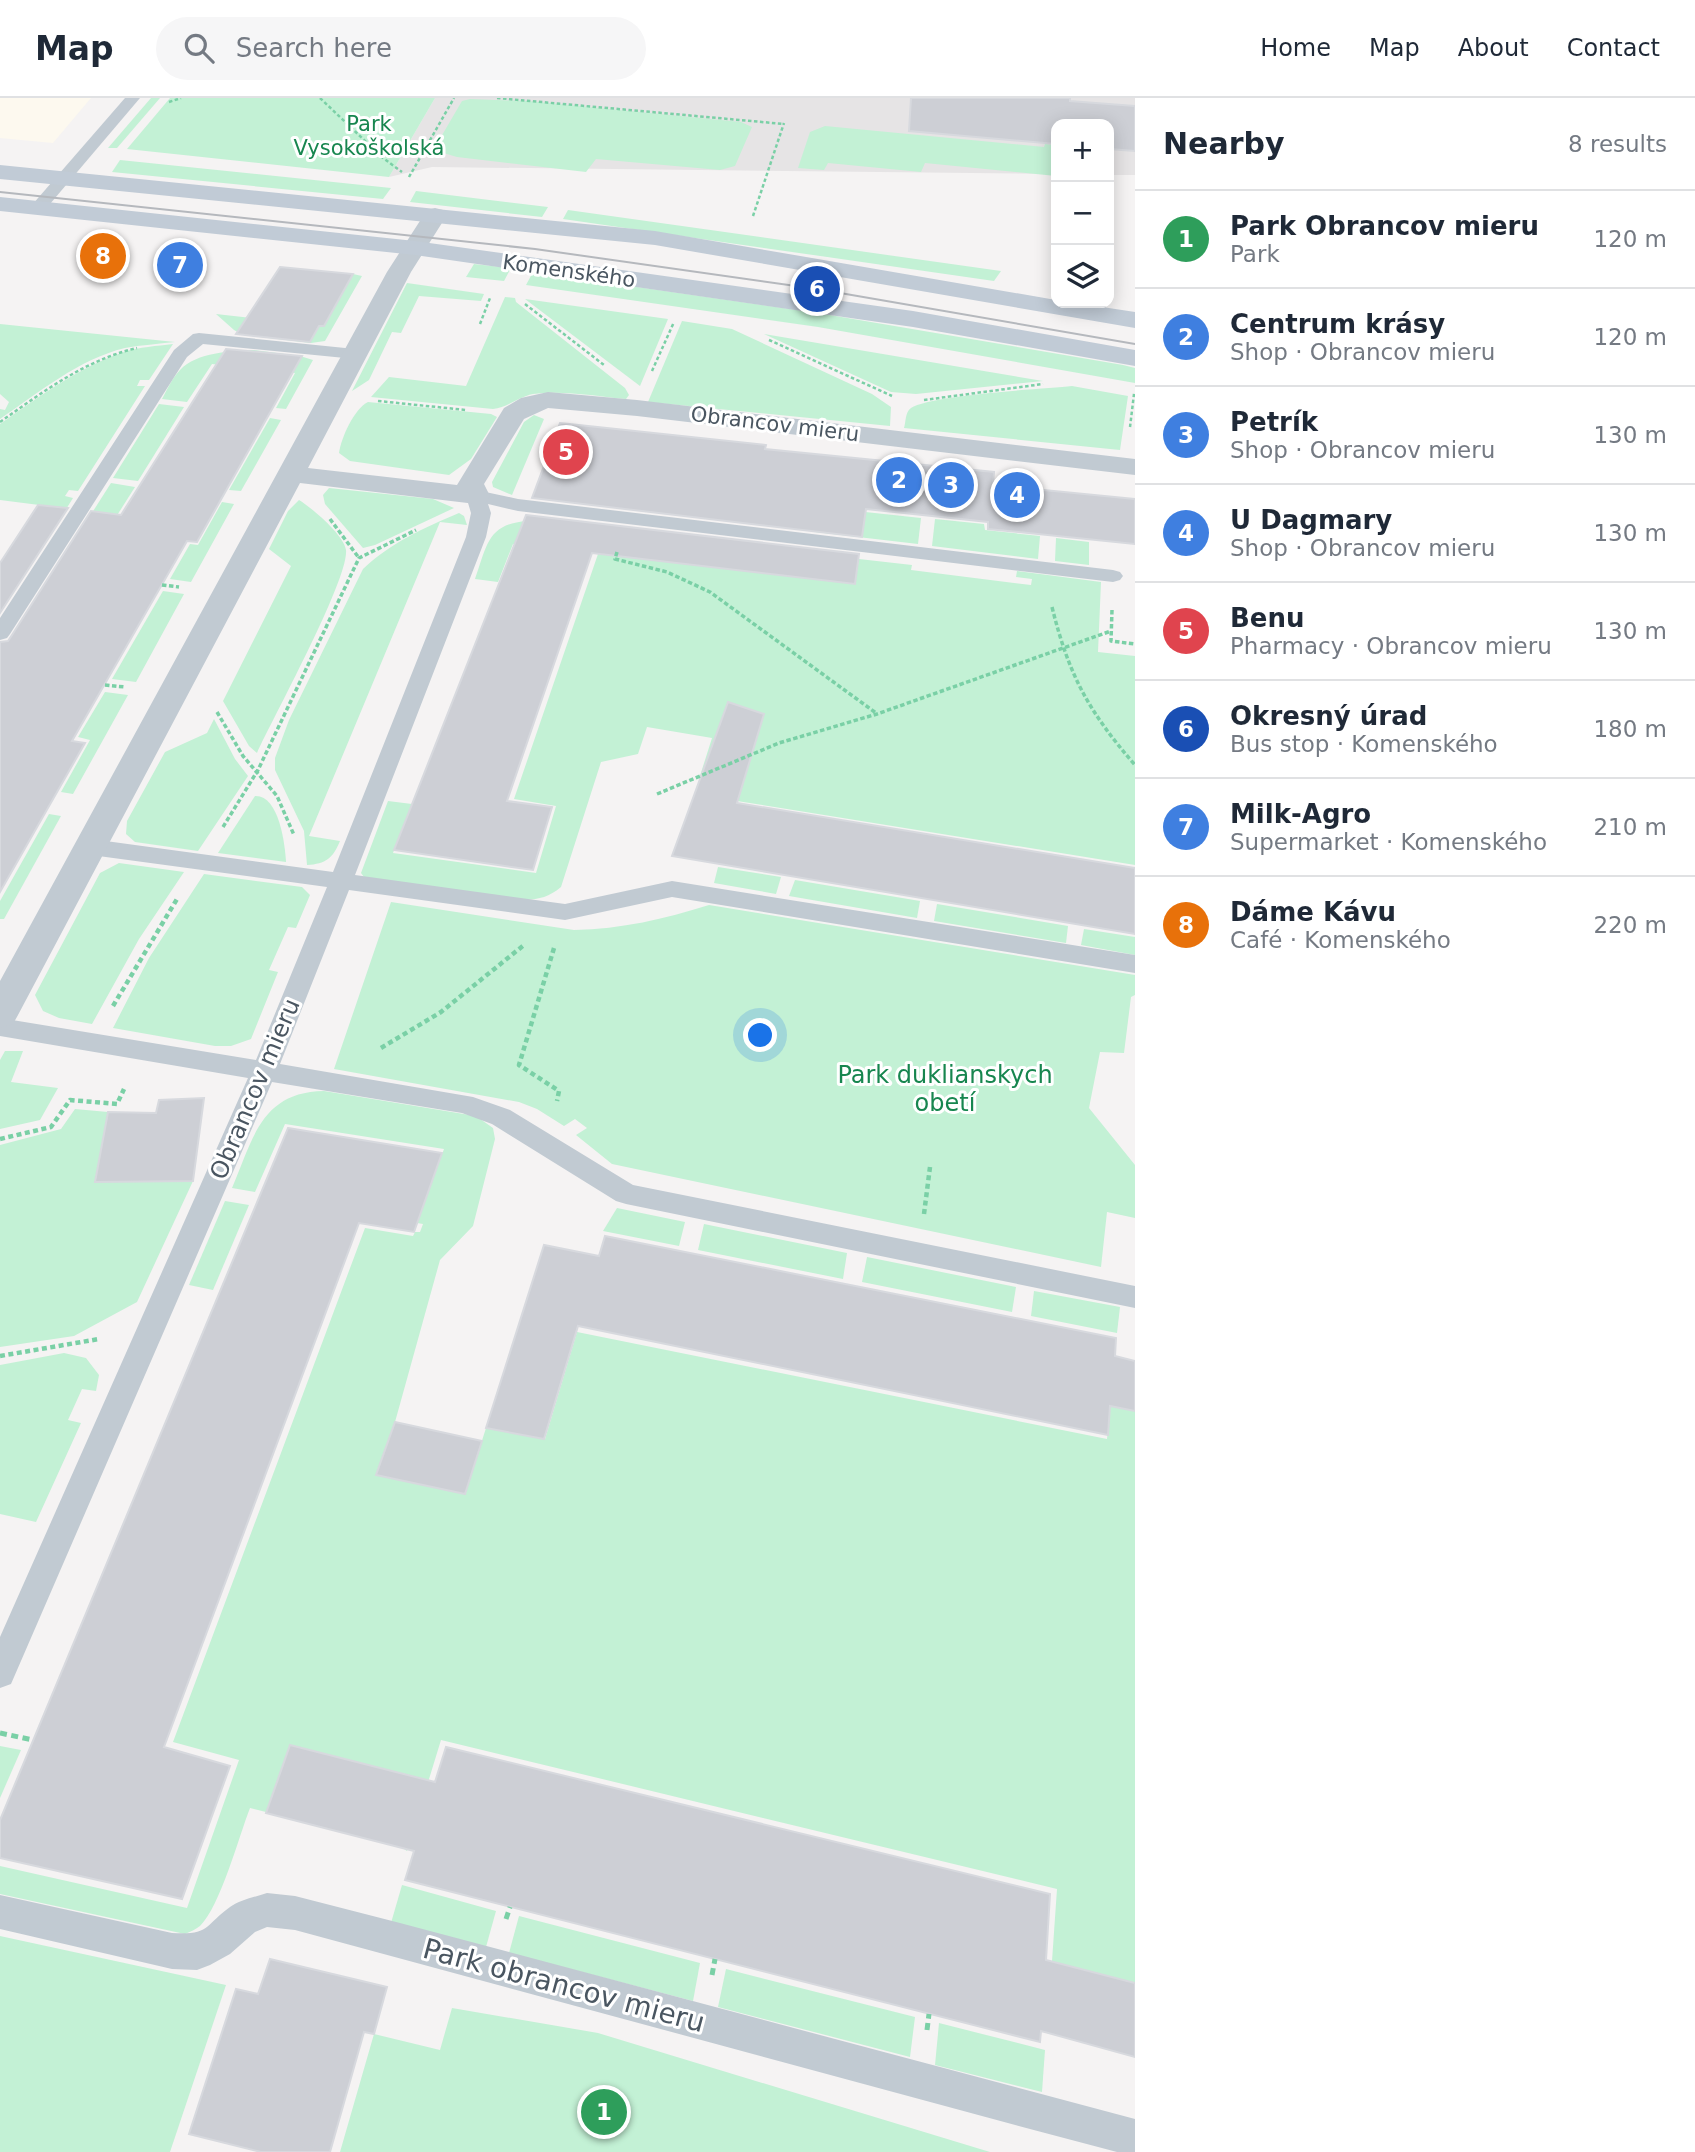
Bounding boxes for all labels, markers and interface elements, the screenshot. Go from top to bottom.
search box [156,17,646,80]
text: Map [35,29,114,68]
icon: search [180,29,218,67]
text: Search here [236,33,392,63]
text: Home [1260,34,1331,62]
text: Map [1369,34,1420,62]
text: About [1458,34,1529,62]
text: Contact [1567,34,1660,62]
park label: Park Vysokoškolská [294,112,444,160]
map controls [1051,119,1114,308]
button: + [1051,119,1114,182]
text: Nearby [1163,126,1285,161]
text: 8 results [1568,131,1667,157]
button: − [1051,182,1114,245]
text: Park Obrancov mieru [1230,211,1539,241]
text: 1 [1178,226,1194,252]
text: 120 m [1593,226,1667,252]
pin: 8 [80,230,126,282]
pin: 7 [157,239,203,291]
text: Park [1230,241,1280,267]
button: layers [1051,245,1114,308]
street label: Komenského [501,250,637,292]
pin: 6 [794,263,840,315]
text: Centrum krásy [1230,309,1445,339]
text: 2 [1178,324,1194,350]
text: 120 m [1593,324,1667,350]
text: Shop · Obrancov mieru [1230,339,1495,365]
street label: Obrancov mieru [690,402,860,446]
text: Petrík [1230,407,1318,437]
text: 3 [1178,422,1194,448]
text: 130 m [1593,422,1667,448]
pin: 5 [543,426,589,478]
text: Shop · Obrancov mieru [1230,437,1495,463]
pin: 2 [876,454,922,506]
pin: 3 [928,459,974,511]
pin: 4 [994,469,1040,521]
text: U Dagmary [1230,505,1392,535]
text: 4 [1178,520,1194,546]
text: 130 m [1593,520,1667,546]
text: Shop · Obrancov mieru [1230,535,1495,561]
text: Benu [1230,603,1304,633]
text: 5 [1178,618,1194,644]
text: 130 m [1593,618,1667,644]
text: Pharmacy · Obrancov mieru [1230,633,1552,659]
text: Okresný úrad [1230,701,1427,731]
text: 6 [1178,716,1194,742]
text: 180 m [1593,716,1667,742]
text: Bus stop · Komenského [1230,731,1498,757]
text: Milk-Agro [1230,799,1371,829]
text: 7 [1178,814,1194,840]
text: 210 m [1593,814,1667,840]
text: Supermarket · Komenského [1230,829,1547,855]
text: Dáme Kávu [1230,897,1396,927]
text: 8 [1178,912,1194,938]
text: 220 m [1593,912,1667,938]
text: Café · Komenského [1230,927,1451,953]
street label: Obrancov mieru [204,994,306,1184]
your location [743,1018,777,1052]
park label: Park duklianskych obetí [837,1061,1053,1117]
street label: Park obrancov mieru [419,1932,708,2039]
pin: 1 [581,2086,627,2138]

